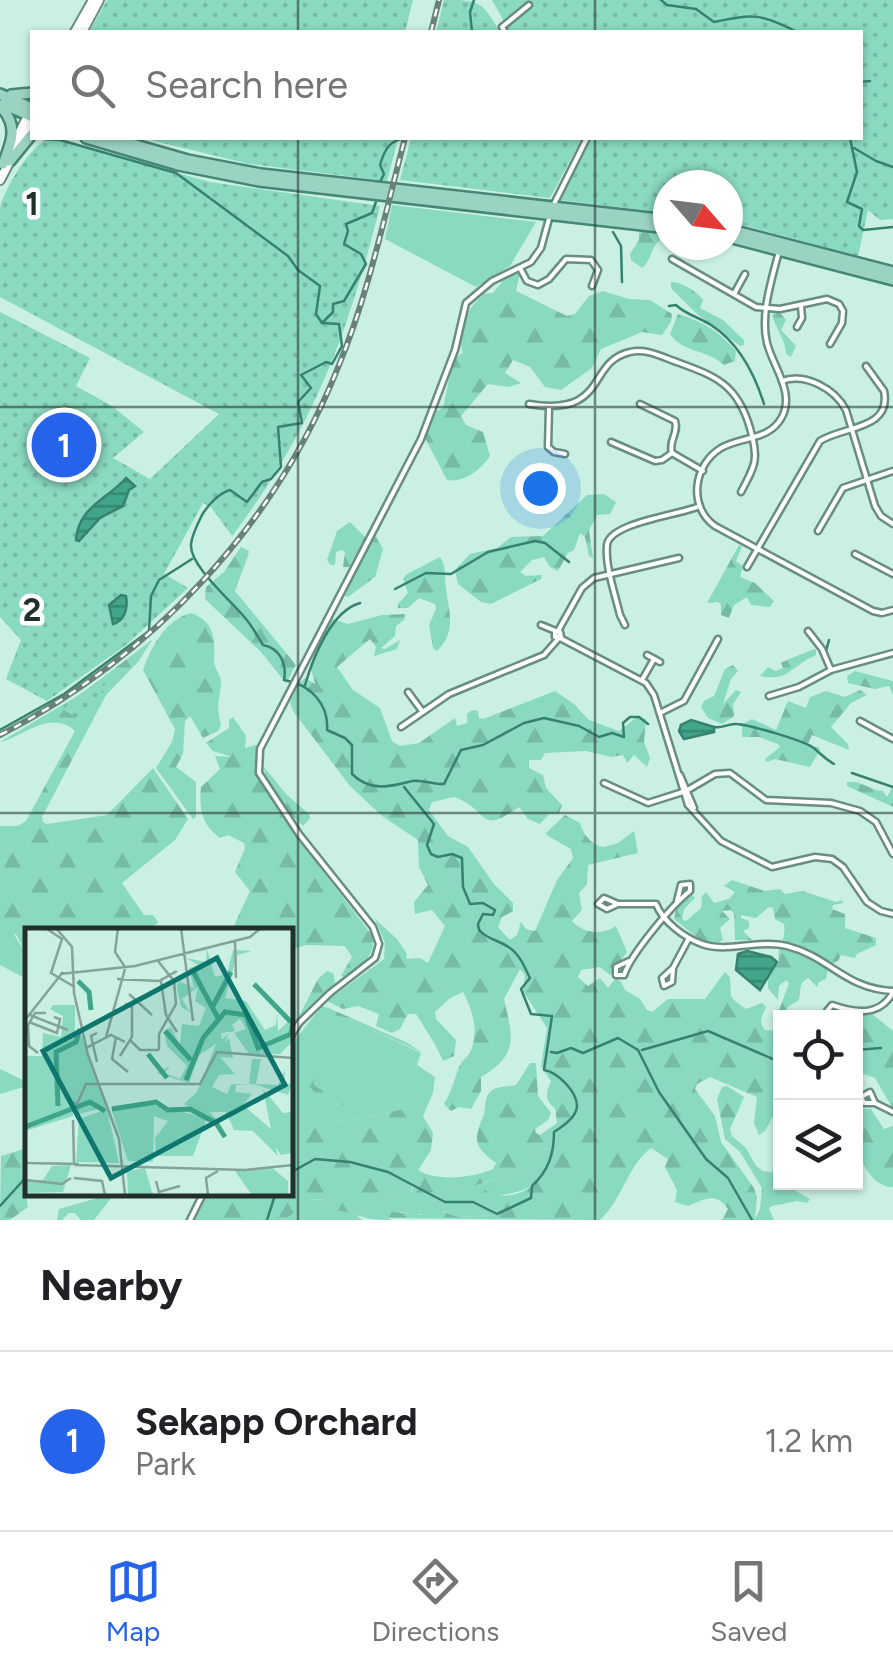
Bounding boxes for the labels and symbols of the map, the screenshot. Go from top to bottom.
north arrow [653,170,743,260]
text: 1 [25,185,39,223]
pin: 1 [32,408,96,482]
your location [515,463,566,514]
text: 2 [23,591,41,629]
inset map [25,928,292,1195]

